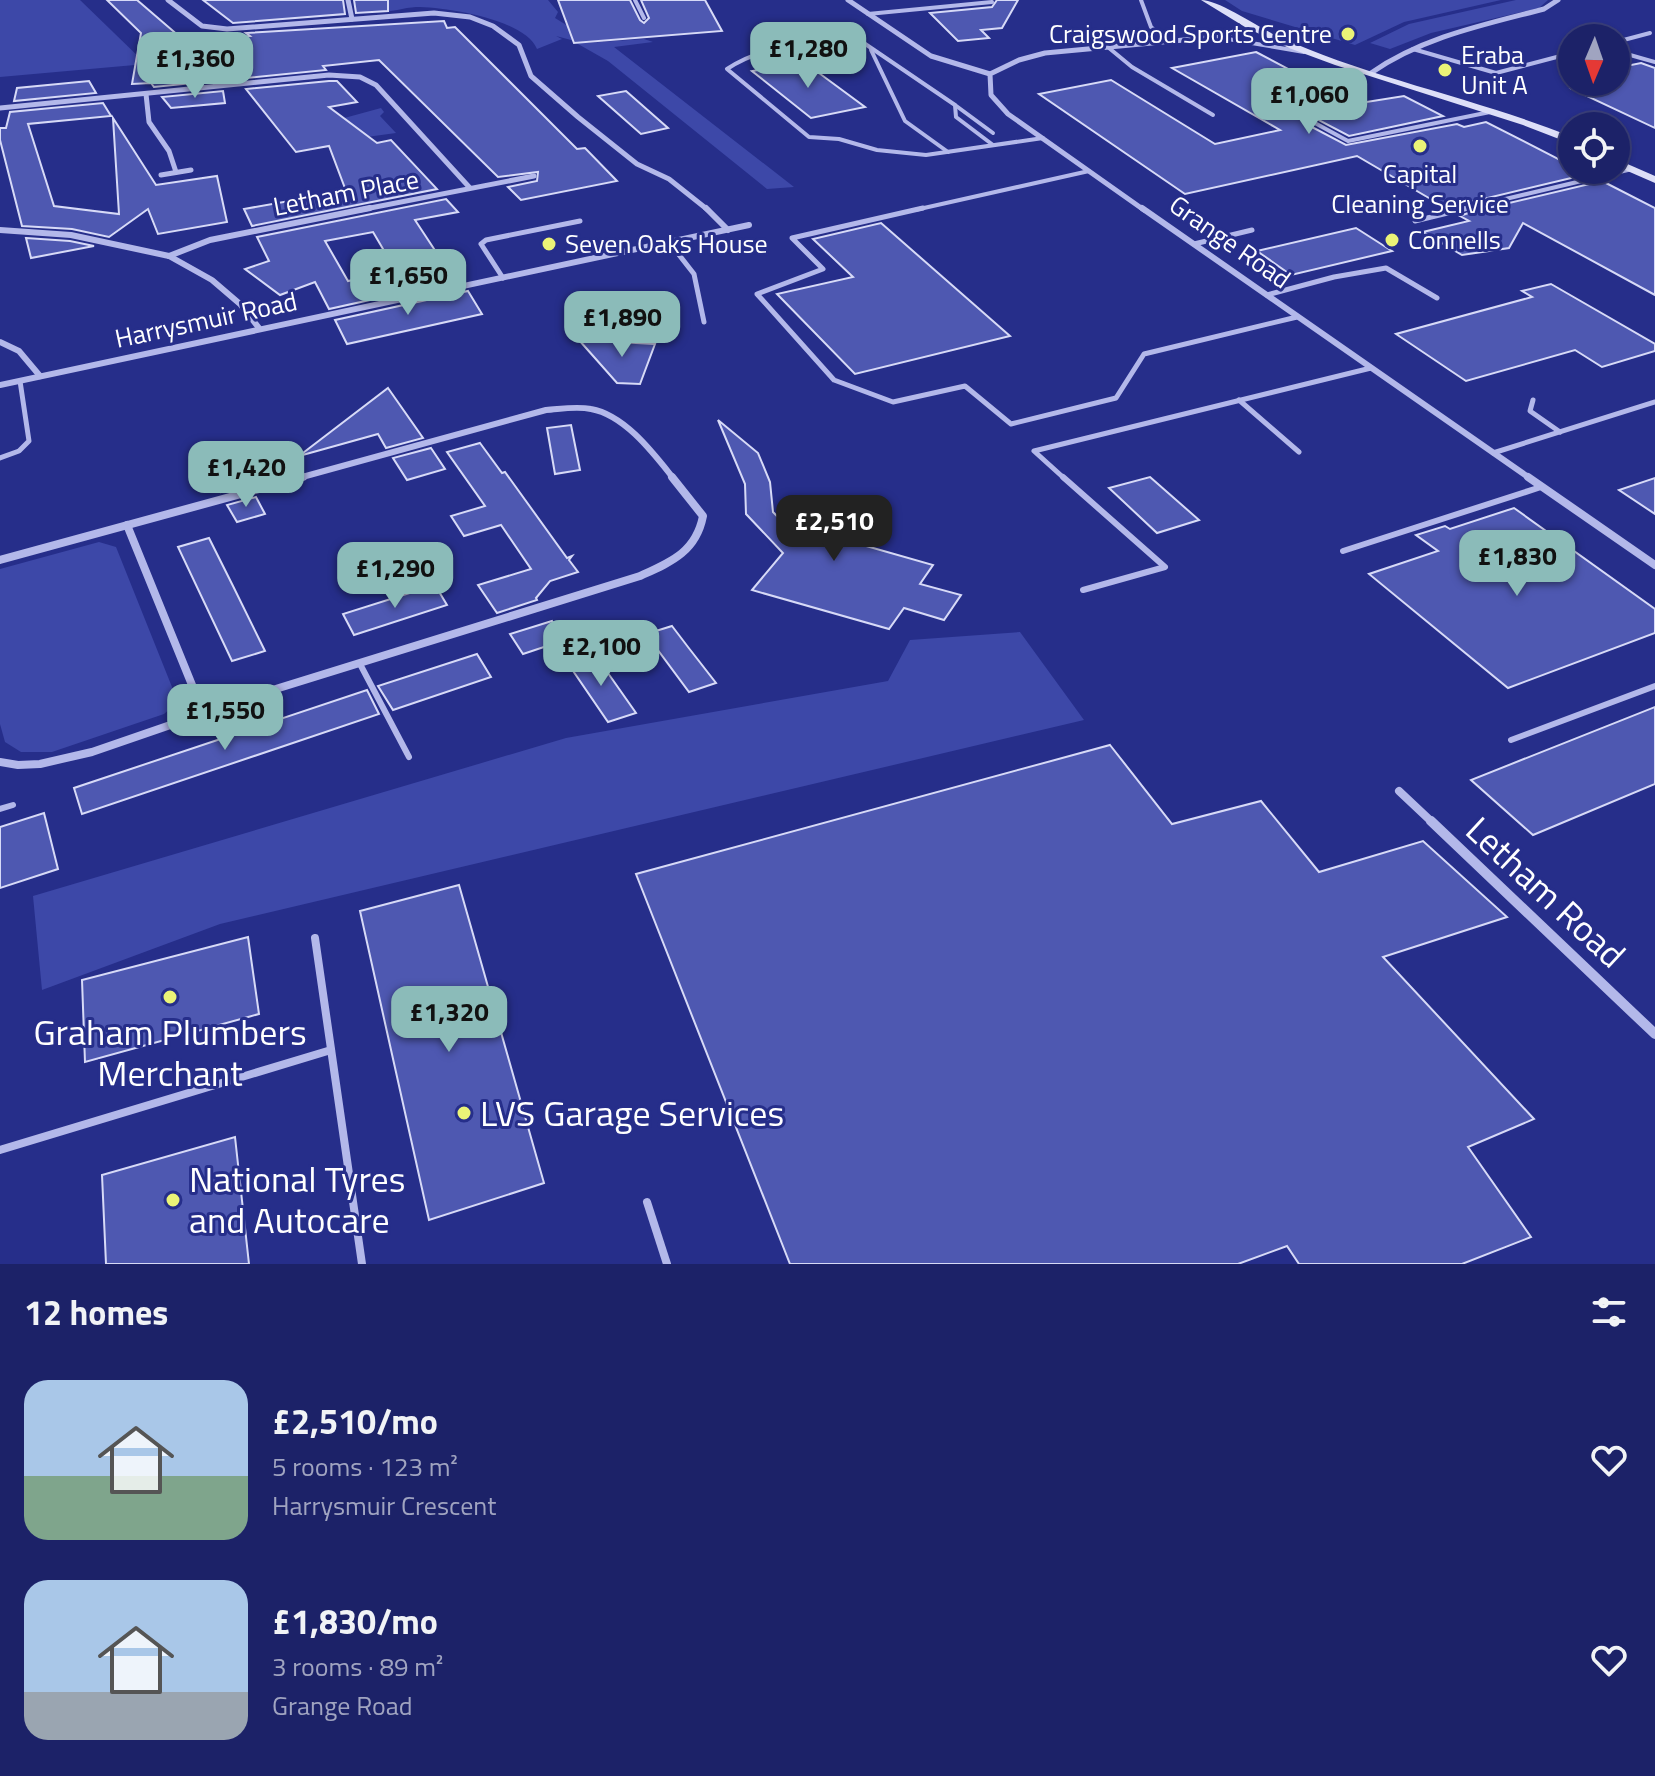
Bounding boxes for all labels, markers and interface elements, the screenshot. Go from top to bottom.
place label: Craigswood Sports Centre [1049,14,1332,53]
pin: £1,280 [743,22,873,90]
north arrow [1558,24,1630,96]
map controls [1558,24,1630,184]
marker: Craigswood Sports Centre [1339,25,1357,43]
text: £1,280 [768,28,848,67]
pin: £1,360 [130,32,260,100]
place label: Eraba Unit A [1461,35,1528,104]
text: £1,360 [155,38,235,77]
marker: Eraba Unit A [1436,61,1454,79]
pin: £1,060 [1244,68,1374,136]
text: £1,060 [1269,74,1349,113]
button: locate [1558,112,1630,184]
marker: Capital Cleaning Service [1411,137,1429,155]
place label: Capital Cleaning Service [1331,154,1509,223]
street label: Letham Place [270,159,422,226]
street label: Grange Road [1162,185,1299,298]
place label: Connells [1408,220,1501,259]
place label: Seven Oaks House [565,224,768,263]
marker: Connells [1383,231,1401,249]
marker: Seven Oaks House [540,235,558,253]
pin: £1,650 [343,249,473,317]
text: £1,650 [368,255,448,294]
street label: Harrysmuir Road [111,281,301,358]
pin: £1,890 [557,291,687,359]
text: £1,890 [582,297,662,336]
pin: £1,420 [181,441,311,509]
text: £1,420 [206,447,286,486]
pin: £2,510 [769,495,899,563]
text: £2,510 [794,501,874,540]
pin: £1,830 [1452,530,1582,598]
text: £1,830 [1477,536,1557,575]
pin: £1,290 [330,542,460,610]
text: £1,290 [355,548,435,587]
pin: £2,100 [536,620,666,688]
text: £2,100 [561,626,641,665]
pin: £1,550 [160,684,290,752]
text: £1,550 [185,690,265,729]
street label: Letham Road [1454,803,1639,980]
pin: £1,320 [384,986,514,1054]
marker: Graham Plumbers Merchant [161,988,179,1006]
text: £1,320 [409,992,489,1031]
place label: Graham Plumbers Merchant [33,1004,307,1100]
place label: LVS Garage Services [480,1085,784,1140]
marker: LVS Garage Services [455,1104,473,1122]
place label: National Tyres and Autocare [189,1151,405,1247]
marker: National Tyres and Autocare [164,1191,182,1209]
text: 12 homes [24,1286,168,1338]
icon: filters [1587,1290,1631,1334]
text: £2,510/mo [272,1395,438,1447]
icon: home [88,1412,184,1508]
icon: heart [1587,1438,1631,1482]
text: 5 rooms · 123 m² [272,1447,458,1486]
text: Harrysmuir Crescent [272,1486,496,1525]
text: £1,830/mo [272,1595,438,1647]
icon: home [88,1612,184,1708]
icon: heart [1587,1638,1631,1682]
text: 3 rooms · 89 m² [272,1647,443,1686]
text: Grange Road [272,1686,413,1725]

